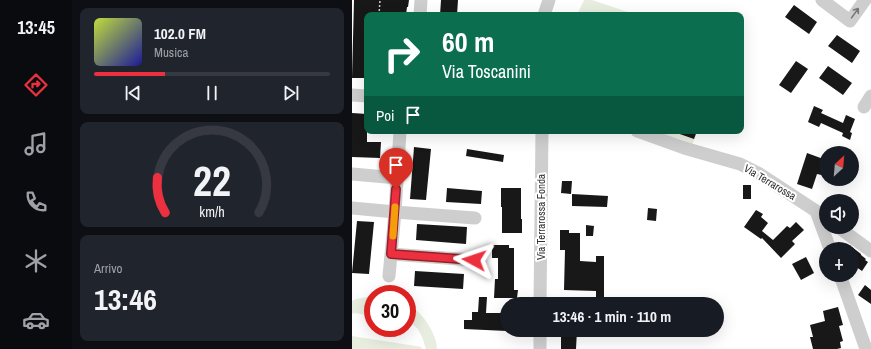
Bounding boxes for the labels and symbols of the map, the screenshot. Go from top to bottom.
one-way arrow [851,8,860,19]
north arrow [819,146,859,186]
pin [379,148,413,189]
street label: Via Terrarossa [741,161,799,203]
street label: Via Terrarossa Fonda [534,174,548,260]
position arrow [453,239,495,281]
speed limit sign: 30 [364,285,416,337]

